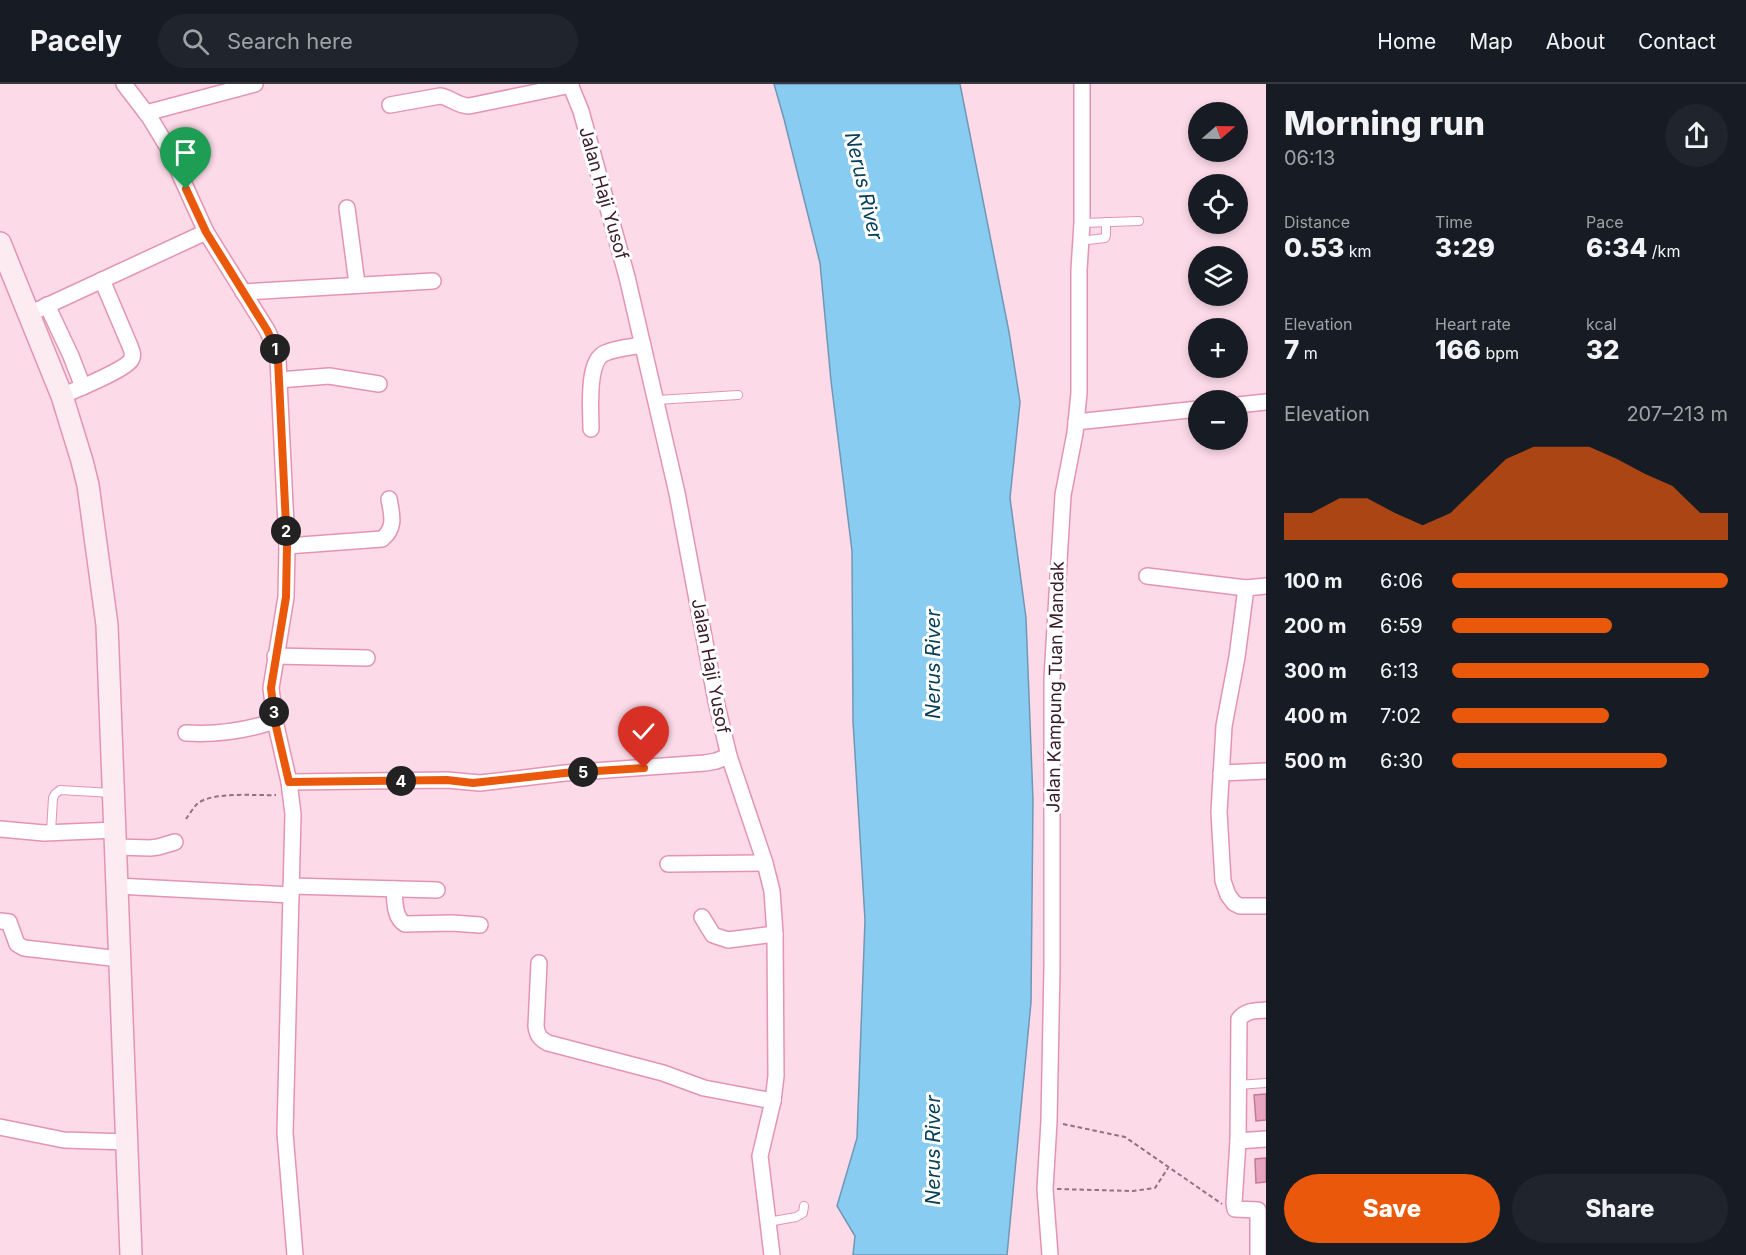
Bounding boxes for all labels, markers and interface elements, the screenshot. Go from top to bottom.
search box [158,14,578,68]
text: Pacely [30,24,122,58]
icon: search [179,25,212,58]
text: Search here [227,28,353,54]
text: Home [1377,29,1436,54]
text: Map [1469,29,1513,54]
text: About [1546,29,1605,54]
text: Contact [1638,29,1716,54]
north arrow [1188,102,1248,162]
map controls [1188,102,1248,450]
text: Morning run [1284,103,1485,143]
button: share [1665,104,1728,167]
street label: Jalan Haji Yusof [575,124,633,262]
pin [160,127,211,189]
water label: Nerus River [840,130,888,243]
icon: arrive [169,136,202,169]
text: 06:13 [1284,146,1335,170]
button: locate [1188,174,1248,234]
text: Distance [1284,212,1350,232]
text: Time [1435,212,1473,232]
text: Pace [1586,212,1624,232]
text: 0.53 [1284,232,1344,263]
text: 3:29 [1435,232,1495,263]
text: 6:34 [1586,232,1647,263]
text: km [1344,241,1372,261]
text: /km [1647,241,1680,261]
button: layers [1188,246,1248,306]
text: Elevation [1284,314,1353,334]
text: Heart rate [1435,314,1511,334]
text: kcal [1586,314,1617,334]
button: + [1188,318,1248,378]
pin: 1 [260,334,290,364]
text: 7 [1284,334,1299,365]
text: 166 [1435,334,1481,365]
text: 32 [1586,334,1620,365]
text: 1 [272,339,278,359]
text: m [1299,343,1318,363]
text: bpm [1481,343,1519,363]
button: − [1188,390,1248,450]
text: Elevation [1284,402,1370,426]
text: 207–213 m [1626,402,1728,426]
pin: 2 [271,516,301,546]
text: 2 [281,521,291,541]
street label: Jalan Kampung Tuan Mandak [1042,561,1068,813]
text: 100 m [1284,569,1343,593]
text: 6:06 [1380,569,1423,593]
street label: Jalan Haji Yusof [688,597,734,736]
water label: Nerus River [921,609,945,719]
text: 200 m [1284,614,1347,638]
text: 6:59 [1380,614,1423,638]
text: 300 m [1284,659,1347,683]
text: 6:13 [1380,659,1419,683]
pin: 3 [259,697,289,727]
text: 3 [269,702,279,722]
text: 400 m [1284,704,1348,728]
text: 7:02 [1380,704,1421,728]
pin [618,706,669,768]
icon: check [627,715,660,748]
text: 500 m [1284,749,1347,773]
text: 6:30 [1380,749,1423,773]
pin: 5 [568,757,598,787]
text: 5 [578,762,588,782]
pin: 4 [386,766,416,796]
text: 4 [396,771,406,791]
water label: Nerus River [921,1095,945,1205]
button: Save [1284,1174,1500,1243]
button: Share [1512,1174,1728,1243]

